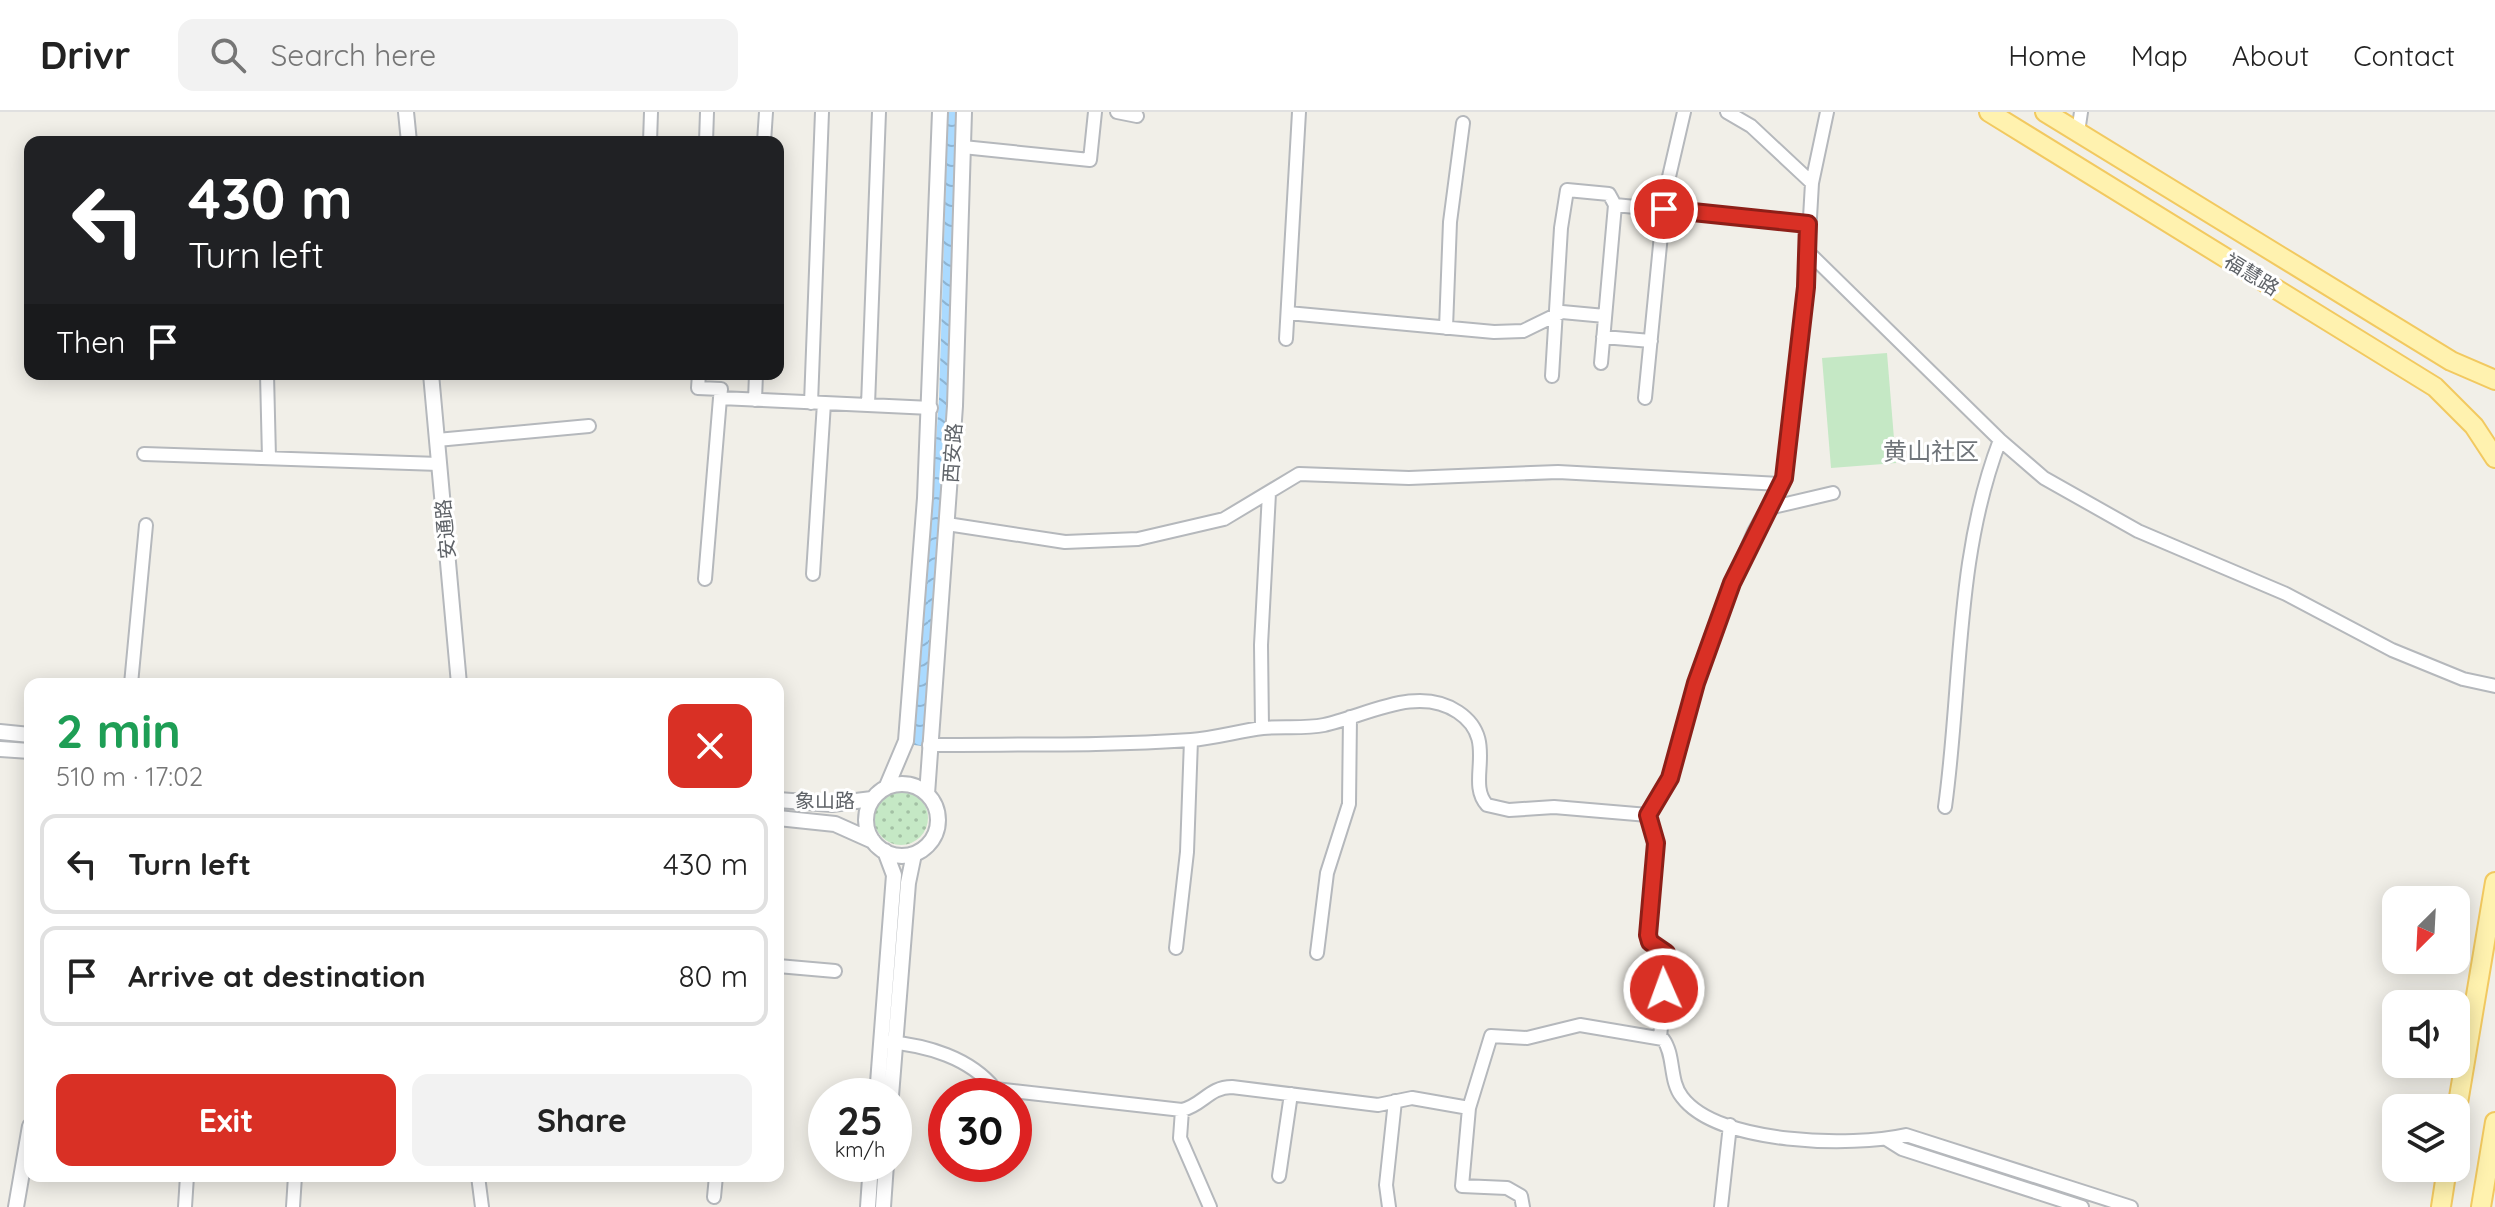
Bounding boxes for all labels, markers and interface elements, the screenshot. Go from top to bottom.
search box [178,19,738,91]
text: Drivr [40,31,130,79]
icon: search [206,33,250,77]
text: Search here [270,36,436,74]
text: Home [2008,38,2087,73]
text: Map [2131,38,2188,73]
text: About [2232,38,2309,73]
text: Contact [2353,38,2455,73]
text: 430 m [188,163,353,233]
icon: left [56,168,160,272]
pin [1630,175,1698,243]
icon: arrive [1642,187,1686,231]
text: Turn left [188,232,324,277]
street label: 福慧路 [2220,248,2284,300]
icon: arrive [141,320,185,364]
text: Then [56,323,125,361]
street label: 西安路 [937,422,967,484]
district label: 黄山社区 [1883,436,1979,466]
street label: 安通路 [430,498,460,560]
text: 2 min [56,700,181,760]
button: close [668,704,752,788]
text: 510 m · 17:02 [56,760,203,793]
street label: 象山路 [795,788,855,813]
icon: left [60,842,104,886]
text: Turn left [128,845,251,883]
text: 430 m [663,845,748,883]
north arrow [2382,886,2470,974]
map controls [2382,886,2470,1182]
position arrow [1622,947,1706,1031]
icon: arrive [60,954,104,998]
text: Arrive at destination [128,957,426,995]
text: 80 m [678,957,748,995]
button: sound [2382,990,2470,1078]
button: Exit [56,1074,396,1166]
button: Share [412,1074,752,1166]
speed limit sign: 30 [928,1078,1032,1182]
button: layers [2382,1094,2470,1182]
text: 25 [837,1095,883,1145]
text: km/h [835,1137,885,1162]

